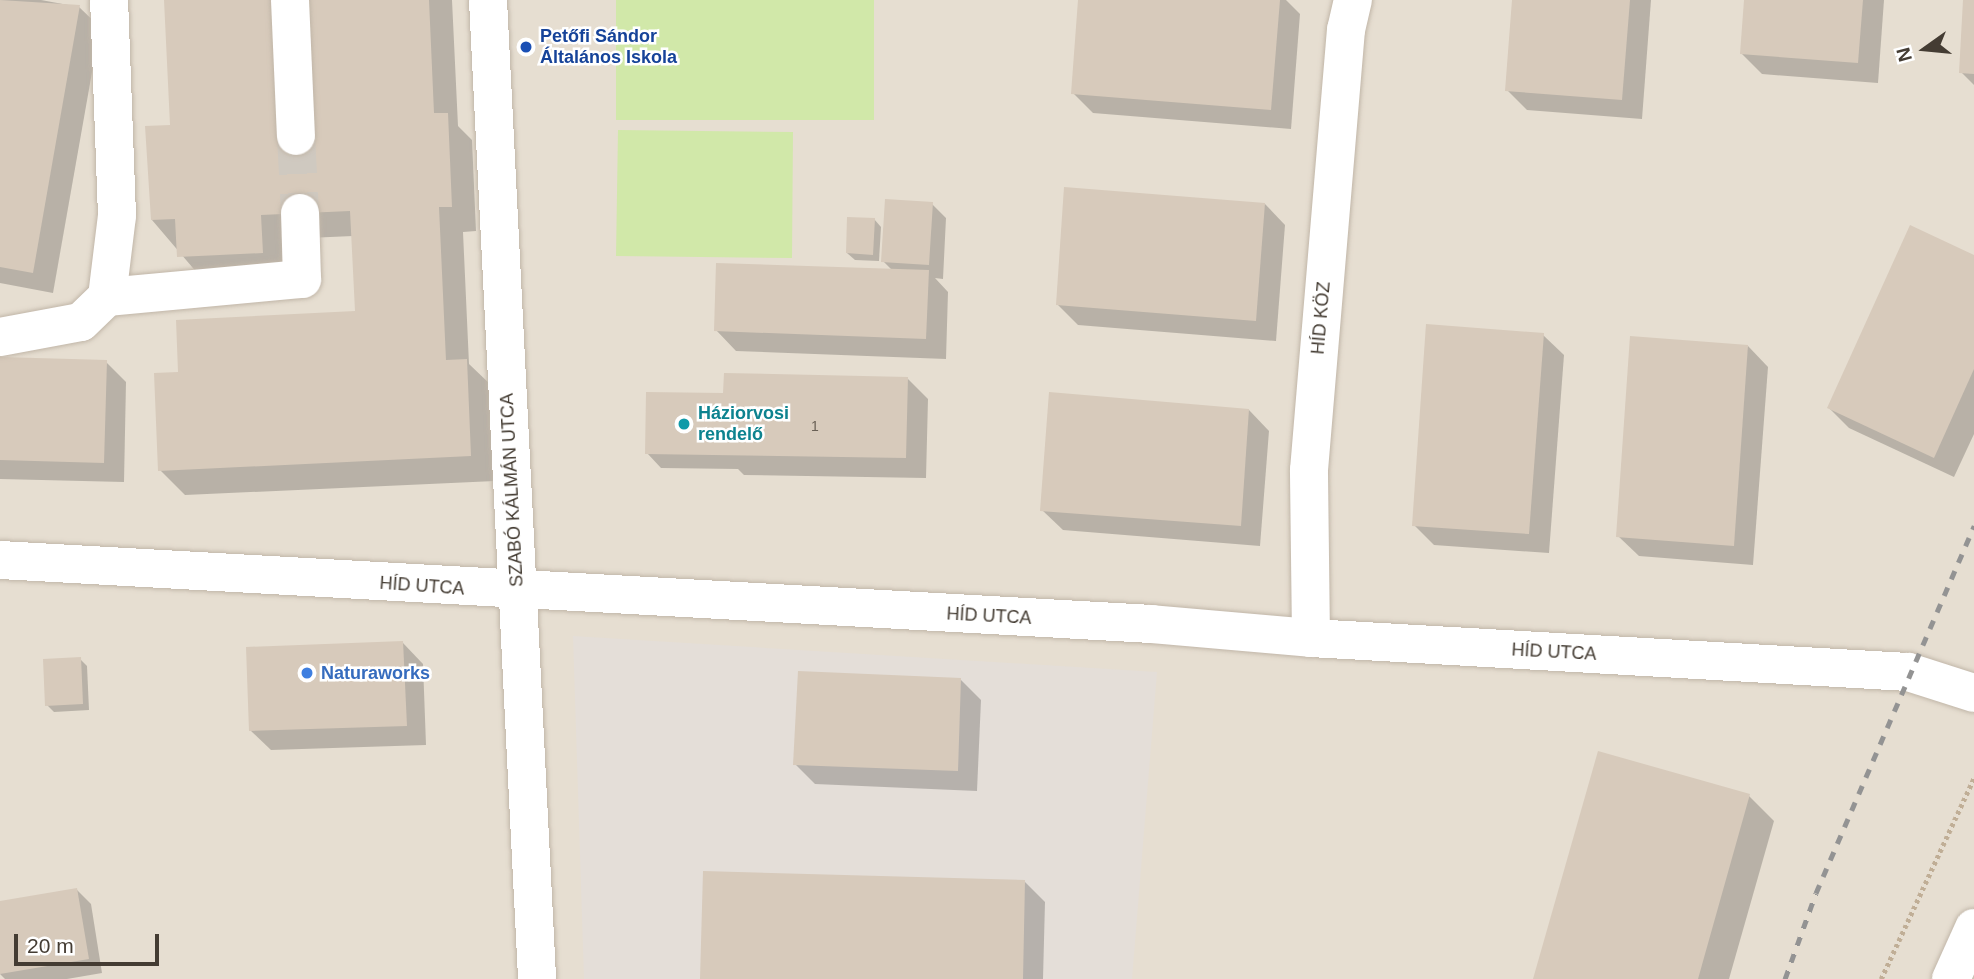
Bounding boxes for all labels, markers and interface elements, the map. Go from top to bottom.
north arrow [1890,14,1960,84]
place label: Petőfi Sándor Általános Iskola [540,26,677,68]
marker: Petőfi Sándor Általános Iskola [518,39,534,55]
text: N [1892,45,1916,64]
street label: HÍD KÖZ [1307,281,1335,355]
street label: SZABÓ KÁLMÁN UTCA [496,393,528,587]
place label: Háziorvosi rendelő [698,403,789,446]
marker: Háziorvosi rendelő [676,416,692,432]
house number: 1 [811,418,819,434]
street label: HÍD UTCA [379,572,465,600]
street label: HÍD UTCA [946,603,1032,629]
street label: HÍD UTCA [1511,639,1597,665]
place label: Naturaworks [321,662,430,684]
marker: Naturaworks [299,665,315,681]
scale bar [18,920,163,964]
text: 20 m [27,934,74,957]

